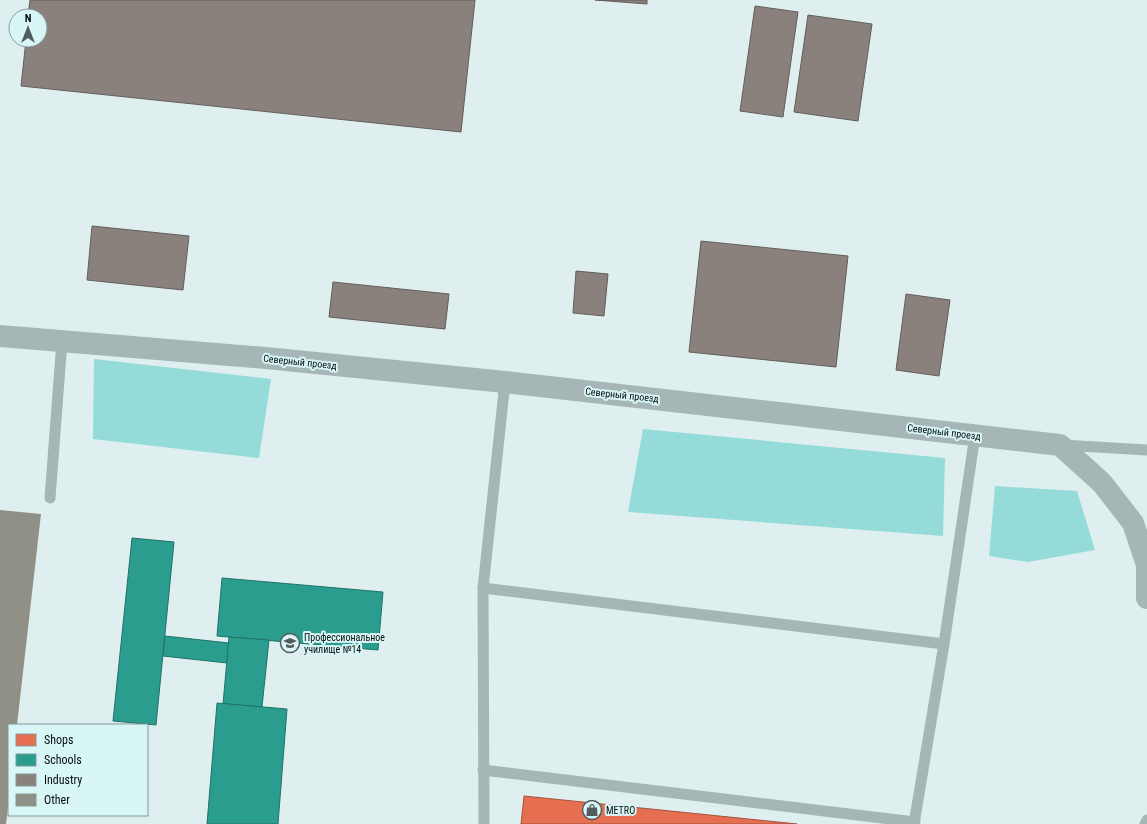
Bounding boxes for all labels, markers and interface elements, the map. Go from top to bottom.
north arrow [8,8,48,48]
text: N [25,12,32,25]
street label: Северный проезд [263,353,338,371]
street label: Северный проезд [585,386,660,404]
street label: Северный проезд [907,422,982,442]
school or university icon: Профессиональное училище №14 [279,632,301,654]
place label: Профессиональное училище №14 [304,632,385,655]
legend [8,724,148,816]
text: Shops [44,733,73,747]
text: Schools [44,753,82,767]
text: Industry [44,773,82,787]
text: Other [44,793,70,807]
shop icon: METRO [581,799,603,821]
place label: METRO [606,805,635,816]

